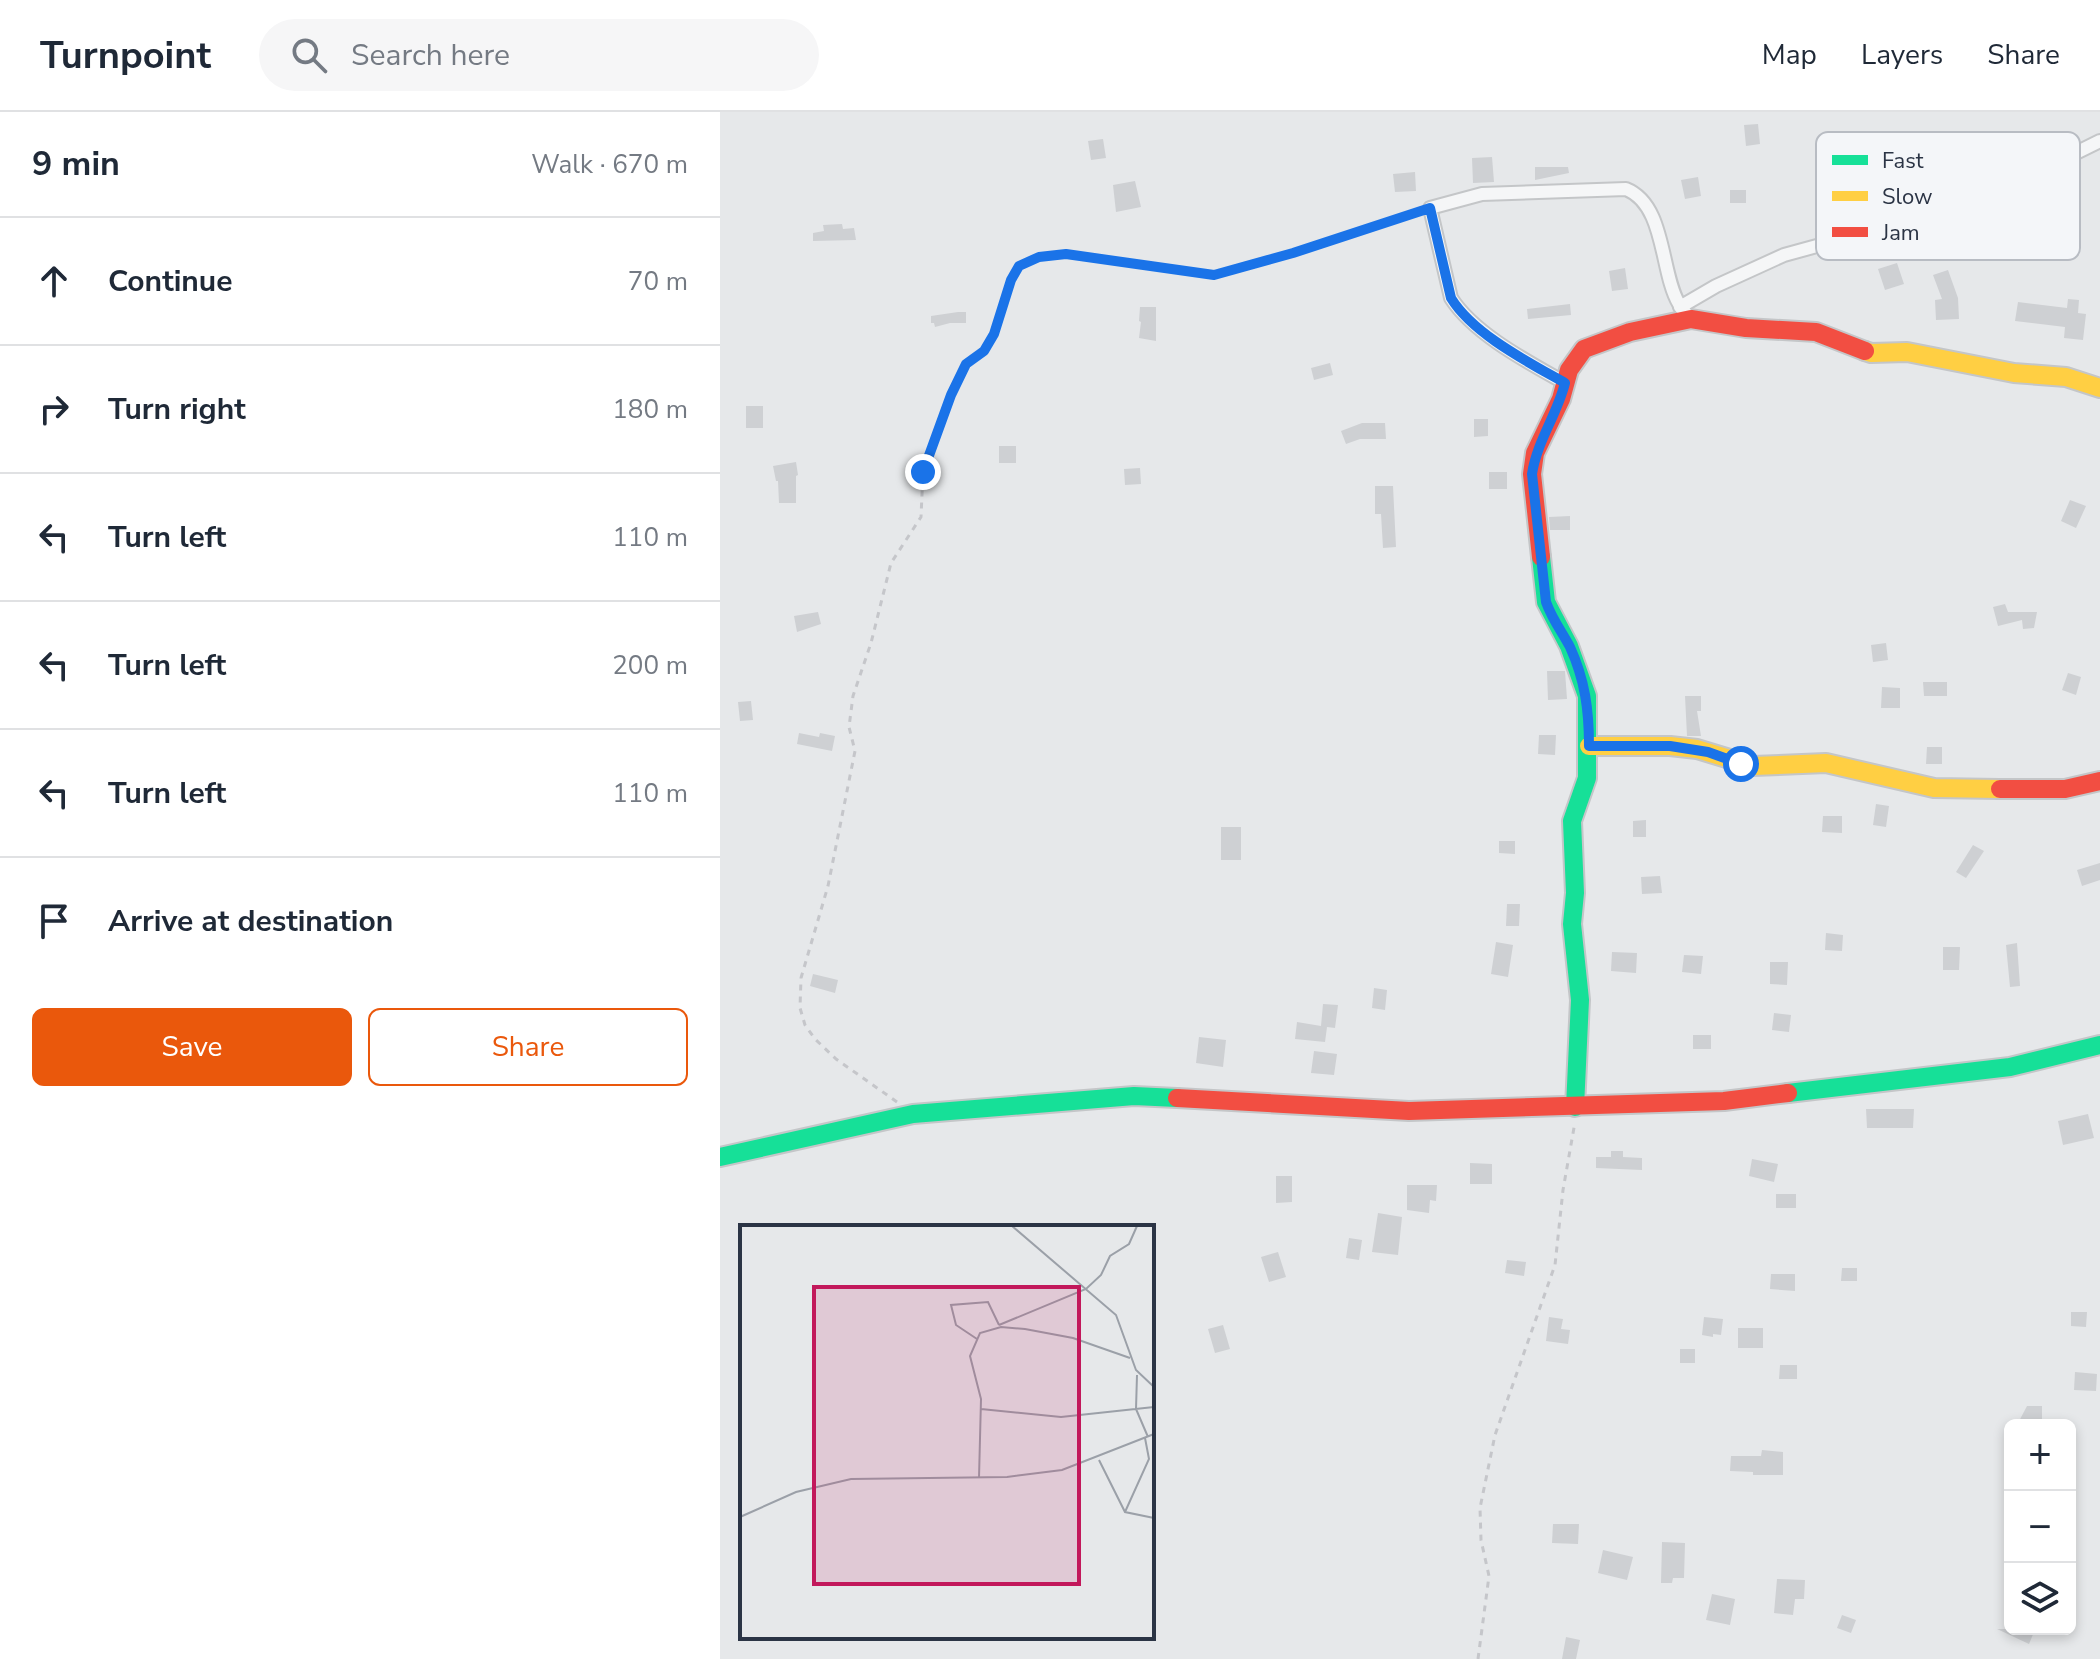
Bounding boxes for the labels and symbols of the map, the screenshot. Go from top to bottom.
legend [1816,132,2080,260]
text: Fast [1882,146,1924,176]
text: Slow [1882,182,1933,212]
text: Jam [1881,218,1920,248]
route end [905,454,941,490]
route start [1723,746,1759,782]
inset map [740,1225,1154,1639]

